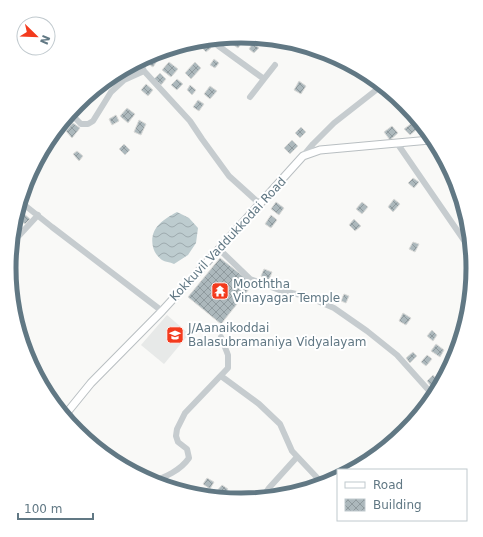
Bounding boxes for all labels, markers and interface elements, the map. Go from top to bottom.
north arrow [16,16,56,56]
text: N [37,33,53,46]
street label: Kokkuvil Vaddukkodai Road [167,174,289,304]
place label: Mooththa Vinayagar Temple [233,277,340,305]
temple icon: Mooththa Vinayagar Temple [210,281,230,301]
place label: J/Aanaikoddai Balasubramaniya Vidyalayam [187,321,366,349]
school or university icon: J/Aanaikoddai Balasubramaniya Vidyalayam [165,325,185,345]
legend [337,469,467,521]
text: Road [373,478,403,492]
scale bar [18,495,93,521]
text: Building [373,498,422,512]
text: 100 m [24,502,62,516]

